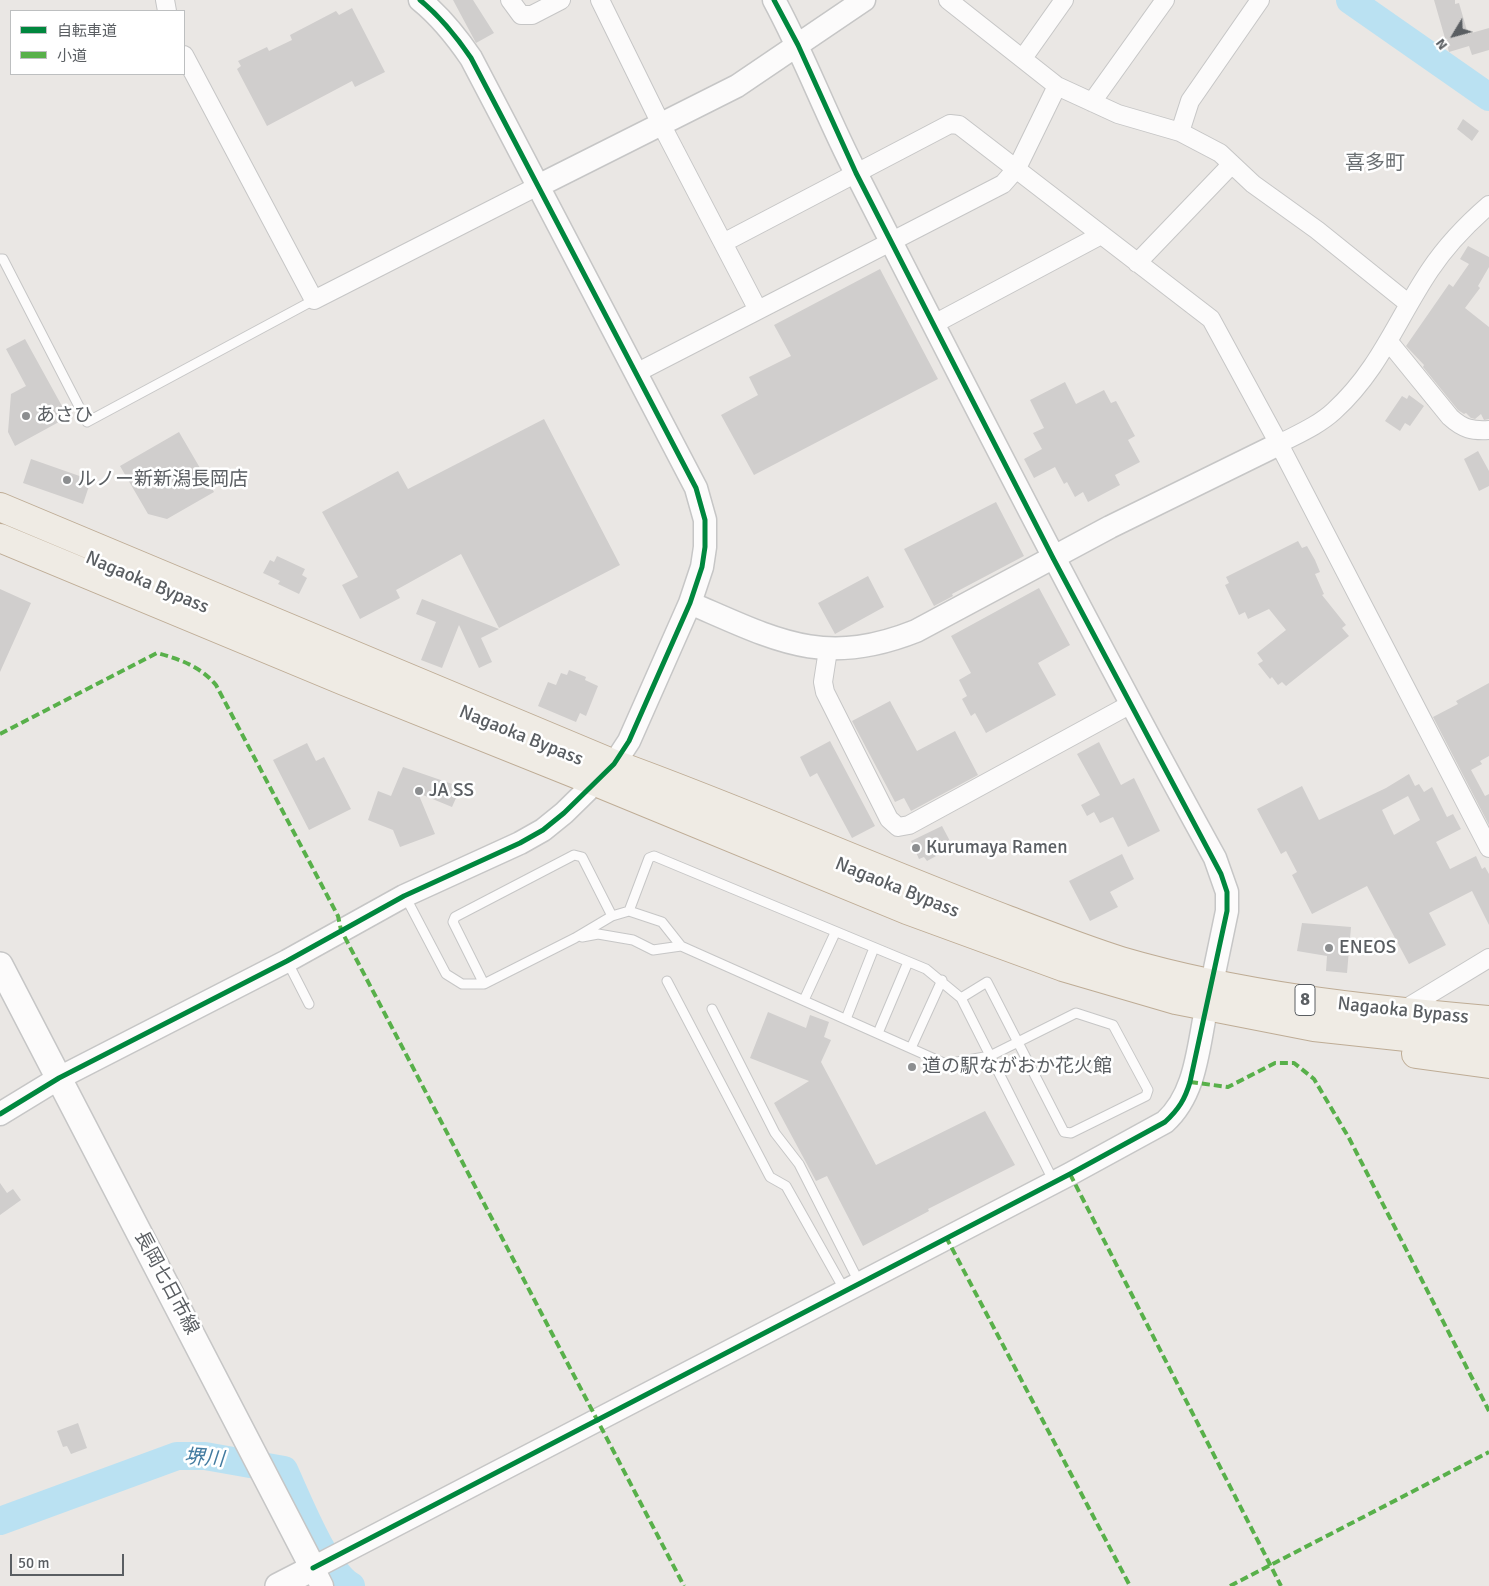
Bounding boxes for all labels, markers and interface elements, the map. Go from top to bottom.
legend [10,10,185,75]
north arrow [1429,10,1479,60]
text: 自転車道 [57,22,117,40]
text: N [1432,35,1451,53]
text: 小道 [57,47,87,65]
district label: 喜多町 [1345,152,1405,176]
place label: あさひ [36,405,93,427]
marker: あさひ [20,410,32,422]
place label: ルノー新新潟長岡店 [77,469,248,491]
marker: ルノー新新潟長岡店 [61,474,73,486]
street label: Nagaoka Bypass [82,547,212,619]
street label: Nagaoka Bypass [456,701,586,771]
place label: JA SS [429,780,474,802]
marker: JA SS [413,785,425,797]
place label: Kurumaya Ramen [926,837,1068,859]
marker: Kurumaya Ramen [910,842,922,854]
street label: Nagaoka Bypass [832,853,962,923]
place label: ENEOS [1339,937,1396,959]
marker: ENEOS [1323,942,1335,954]
road number: 8 [1295,984,1315,1016]
street label: Nagaoka Bypass [1336,993,1470,1029]
place label: 道の駅ながおか花火館 [922,1056,1112,1078]
marker: 道の駅ながおか花火館 [906,1061,918,1073]
street label: 長岡七日市線 [129,1227,203,1339]
water label: 堺川 [183,1446,225,1472]
scale bar [12,1544,126,1576]
text: 50 m [18,1554,49,1572]

